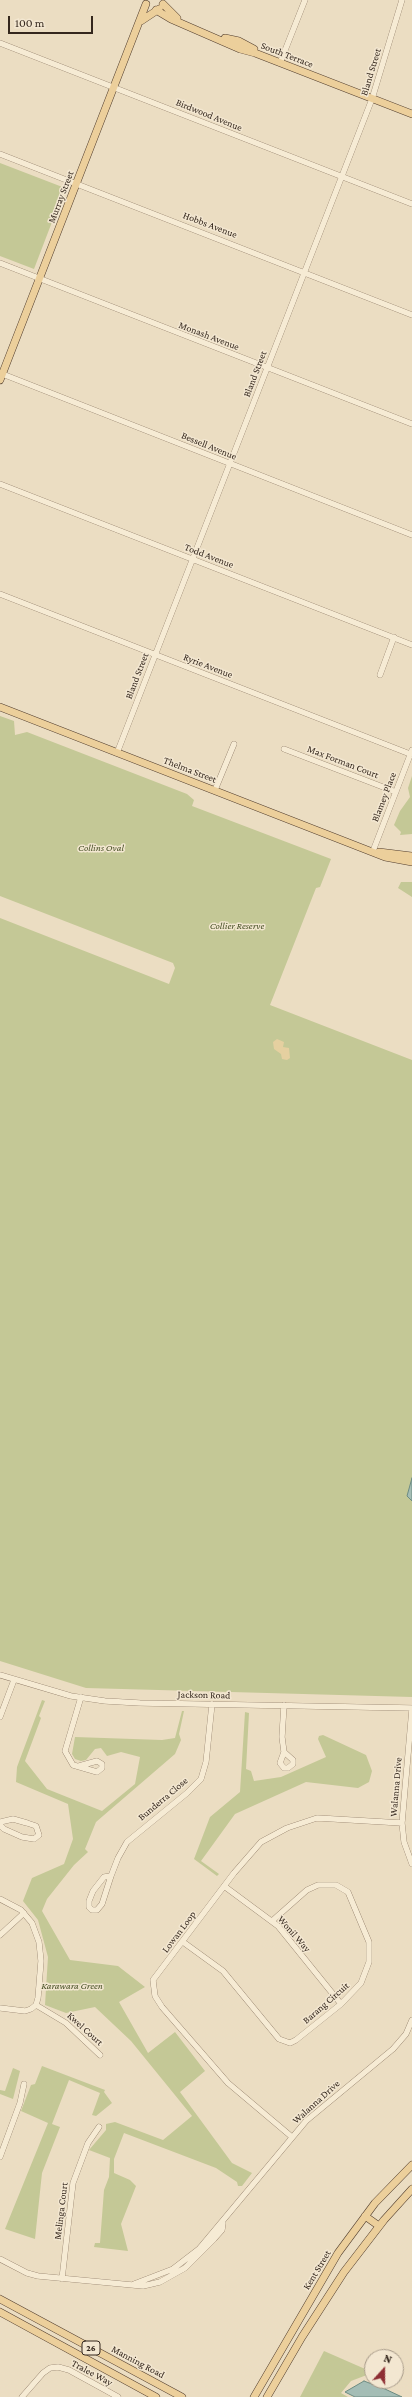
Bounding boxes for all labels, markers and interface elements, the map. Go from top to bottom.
scale bar [10,8,95,34]
text: 100 m [15,16,44,30]
street label: South Terrace [259,40,315,70]
street label: Bland Street [358,47,384,97]
street label: Birdwood Avenue [174,96,244,134]
street label: Murray Street [46,169,76,225]
street label: Hobbs Avenue [181,209,239,241]
street label: Monash Avenue [177,319,241,353]
street label: Bland Street [241,349,269,399]
street label: Bessell Avenue [180,429,238,463]
street label: Todd Avenue [183,541,235,571]
street label: Bland Street [123,651,151,701]
street label: Ryrie Avenue [182,651,234,681]
street label: Max Forman Court [306,743,380,781]
street label: Thelma Street [162,754,218,786]
street label: Blamey Place [369,770,399,824]
park label: Collins Oval [78,842,124,854]
park label: Collier Reserve [210,920,264,932]
street label: Jackson Road [177,1689,231,1701]
street label: Walanna Drive [387,1757,405,1817]
street label: Bunderra Close [136,1775,190,1823]
street label: Lowan Loop [159,1909,199,1955]
street label: Wonil Way [275,1913,313,1955]
park label: Karawara Green [41,1980,103,1992]
street label: Barang Circuit [300,1980,352,2026]
street label: Kwel Court [64,2010,106,2048]
street label: Walanna Drive [290,2078,342,2126]
street label: Melinga Court [52,2182,70,2240]
street label: Kent Street [301,2248,333,2292]
road number: 26 [82,2341,100,2355]
street label: Manning Road [109,2343,167,2381]
north arrow [364,2349,404,2389]
text: N [382,2352,394,2366]
street label: Tralee Way [69,2357,115,2389]

